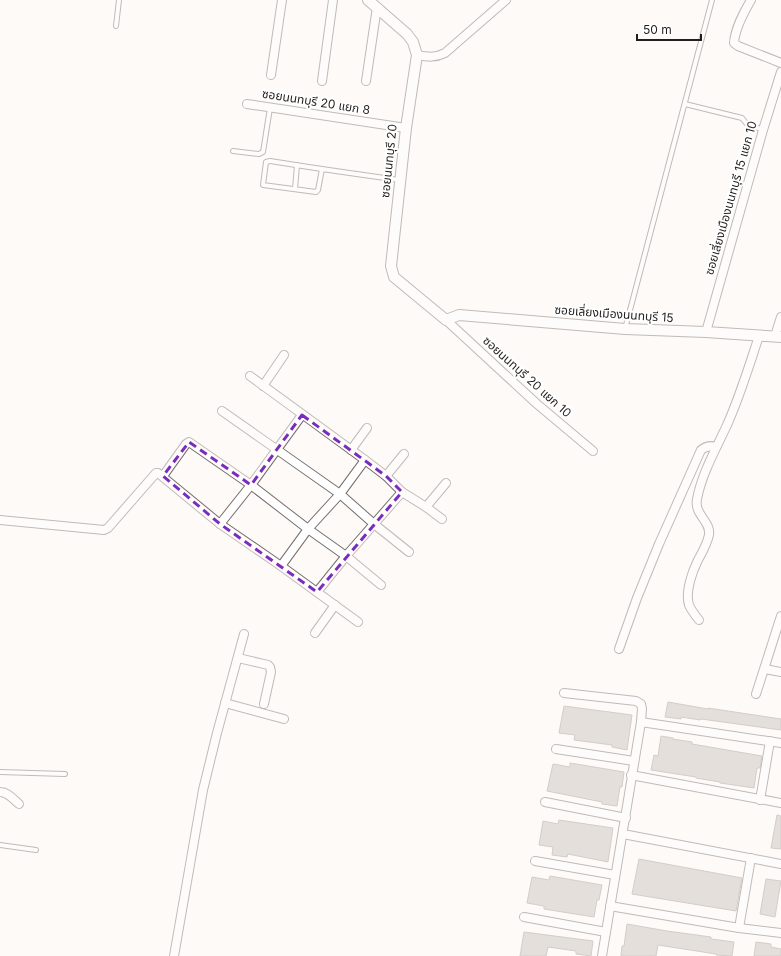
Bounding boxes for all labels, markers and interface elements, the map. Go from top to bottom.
scale bar [637,16,701,42]
text: 50 m [643,22,672,37]
street label: ซอยนนทบุรี 20 แยก 8 [261,86,371,117]
street label: ซอยเลี่ยงเมืองนนทบุรี 15 แยก 10 [700,119,760,277]
street label: ซอยนนทบุรี 20 [377,123,400,199]
street label: ซอยเลี่ยงเมืองนนทบุรี 15 [554,301,674,325]
street label: ซอยนนทบุรี 20 แยก 10 [480,333,575,420]

